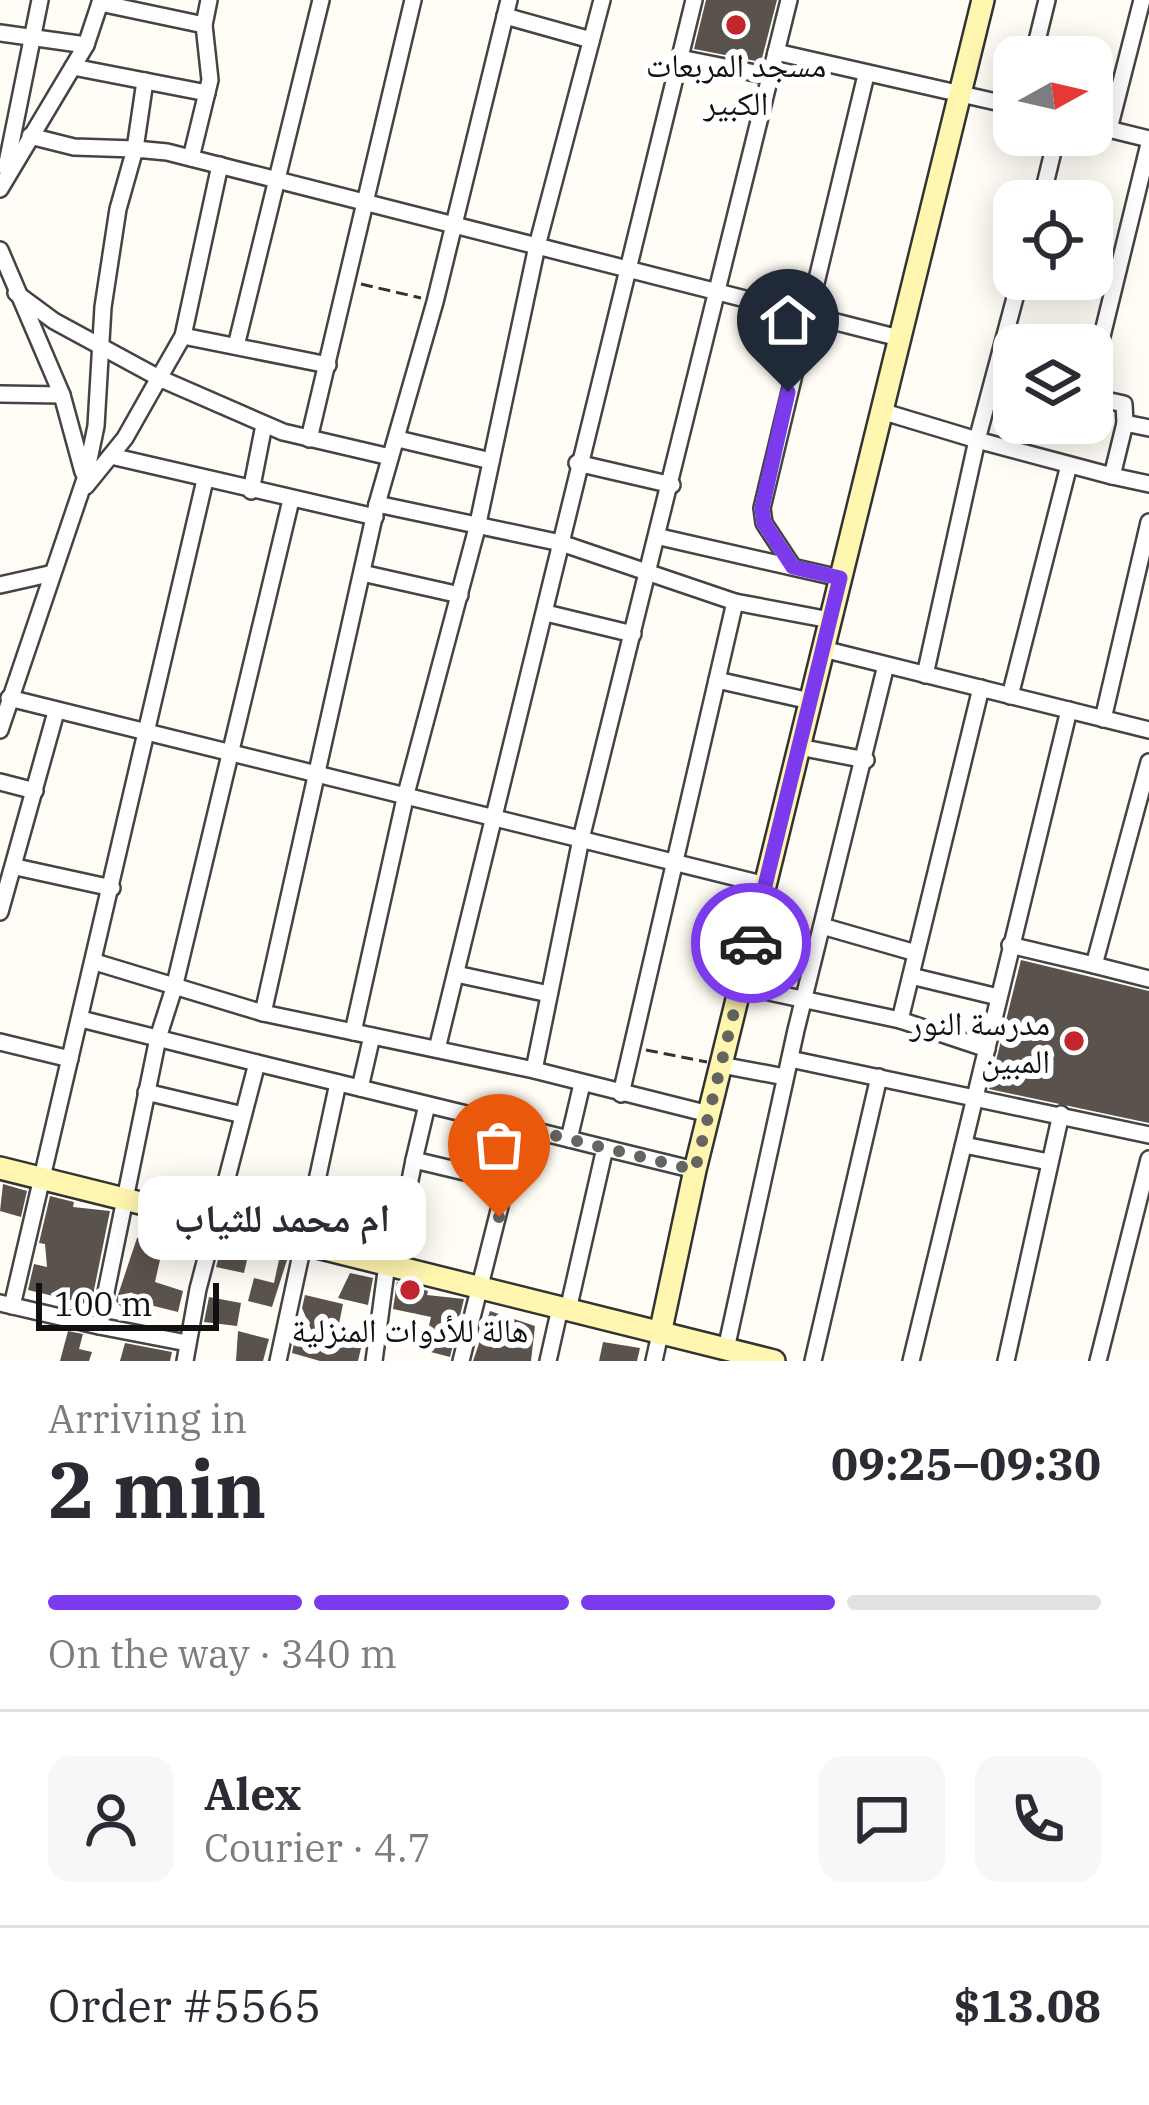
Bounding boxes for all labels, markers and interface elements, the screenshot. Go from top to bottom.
marker: مسجد المربعات الكبير [723,12,749,38]
north arrow [993,36,1113,156]
map controls [993,36,1113,444]
place label: مسجد المربعات الكبير [646,43,826,124]
button: locate [993,180,1113,300]
pin [737,269,839,392]
icon: home [755,287,821,353]
button: layers [993,324,1113,444]
courier [691,883,811,1003]
icon: car [718,910,784,976]
place label: مدرسة النور المبين [909,1001,1050,1082]
marker: مدرسة النور المبين [1061,1028,1087,1054]
pin [448,1094,550,1217]
icon: bag [466,1112,532,1178]
callout: ام محمد للثياب [139,1175,427,1259]
text: ام محمد للثياب [174,1192,390,1243]
scale bar [36,1277,219,1330]
marker: هالة للأدوات المنزلية [397,1277,423,1303]
text: 100 m [54,1282,153,1325]
place label: هالة للأدوات المنزلية [291,1308,529,1351]
text: Arriving in [48,1393,247,1444]
text: 09:25–09:30 [831,1434,1101,1492]
text: 2 min [48,1438,266,1539]
text: On the way · 340 m [48,1628,397,1679]
button: person [48,1756,174,1882]
button: chat [819,1756,945,1882]
button: phone [975,1756,1101,1882]
text: Alex [204,1764,301,1822]
text: Courier · 4.7 [204,1822,431,1873]
text: Order #5565 [48,1976,321,2034]
text: $13.08 [954,1976,1101,2034]

